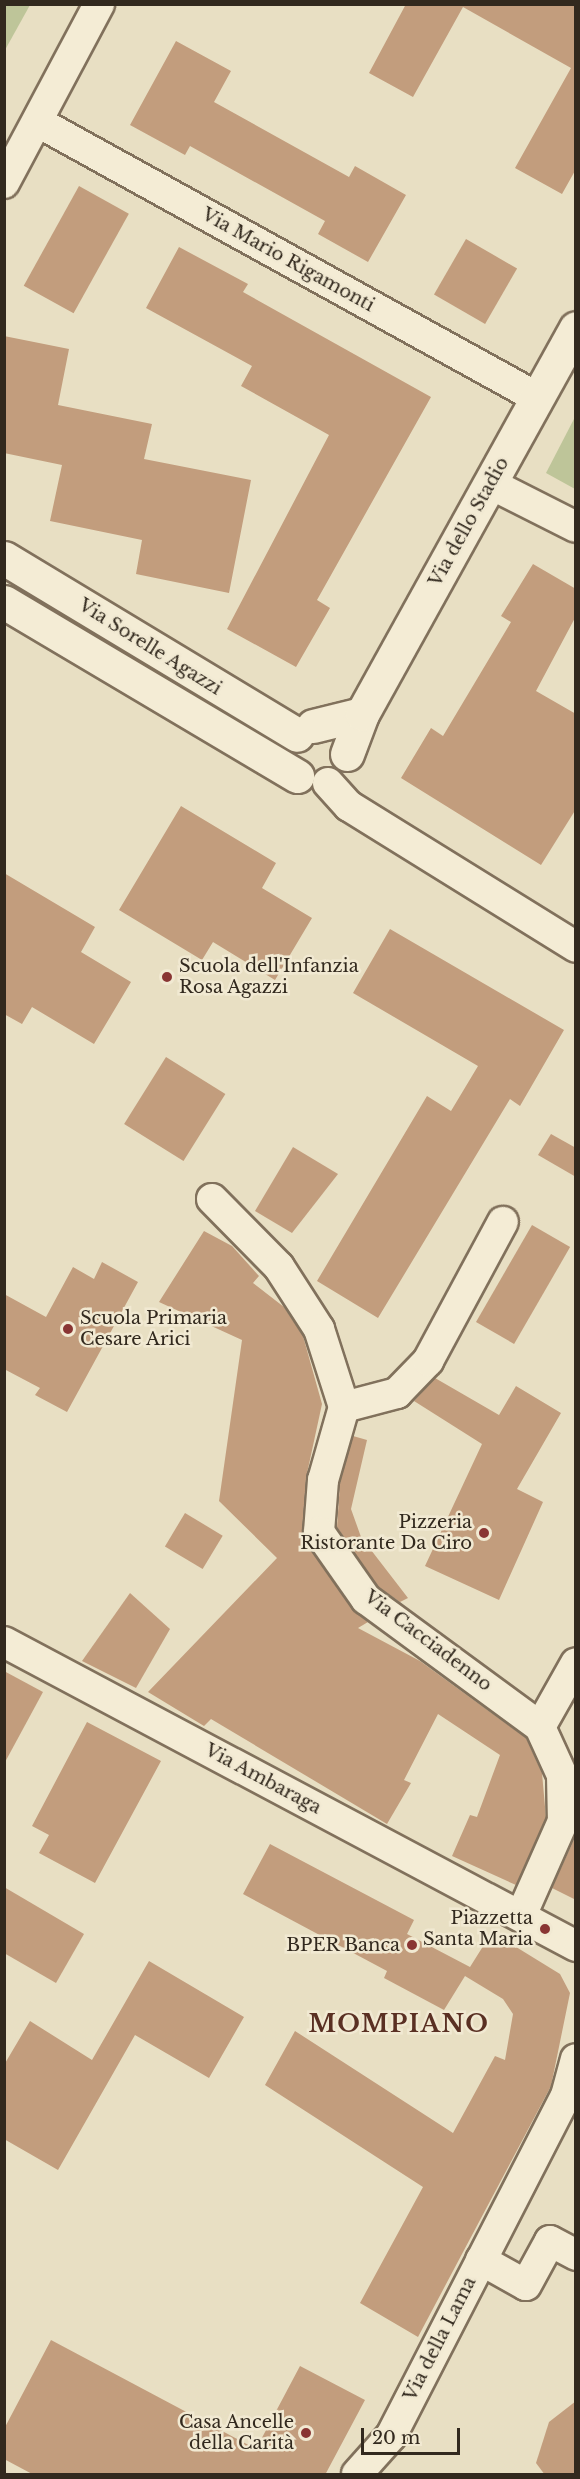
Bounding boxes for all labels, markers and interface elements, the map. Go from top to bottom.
street label: Via Mario Rigamonti [198,204,378,316]
street label: Via dello Stadio [424,453,514,591]
street label: Via Sorelle Agazzi [74,594,226,700]
place label: Scuola dell'Infanzia Rosa Agazzi [179,956,359,998]
marker: Scuola dell'Infanzia Rosa Agazzi [160,970,174,984]
place label: Scuola Primaria Cesare Arici [80,1308,227,1350]
marker: Scuola Primaria Cesare Arici [61,1322,75,1336]
place label: Pizzeria Ristorante Da Ciro [300,1512,472,1555]
marker: Pizzeria Ristorante Da Ciro [477,1526,491,1540]
street label: Via Cacciadenno [360,1586,496,1696]
street label: Via Ambaraga [201,1739,325,1819]
place label: Piazzetta Santa Maria [423,1908,533,1950]
marker: Piazzetta Santa Maria [538,1922,552,1936]
place label: BPER Banca [286,1934,400,1956]
marker: BPER Banca [405,1938,419,1952]
district label: MOMPIANO [309,2010,489,2038]
street label: Via della Lama [399,2273,481,2405]
place label: Casa Ancelle della Carità [178,2412,294,2454]
scale bar [364,2416,463,2454]
marker: Casa Ancelle della Carità [299,2426,313,2440]
text: 20 m [372,2427,420,2449]

